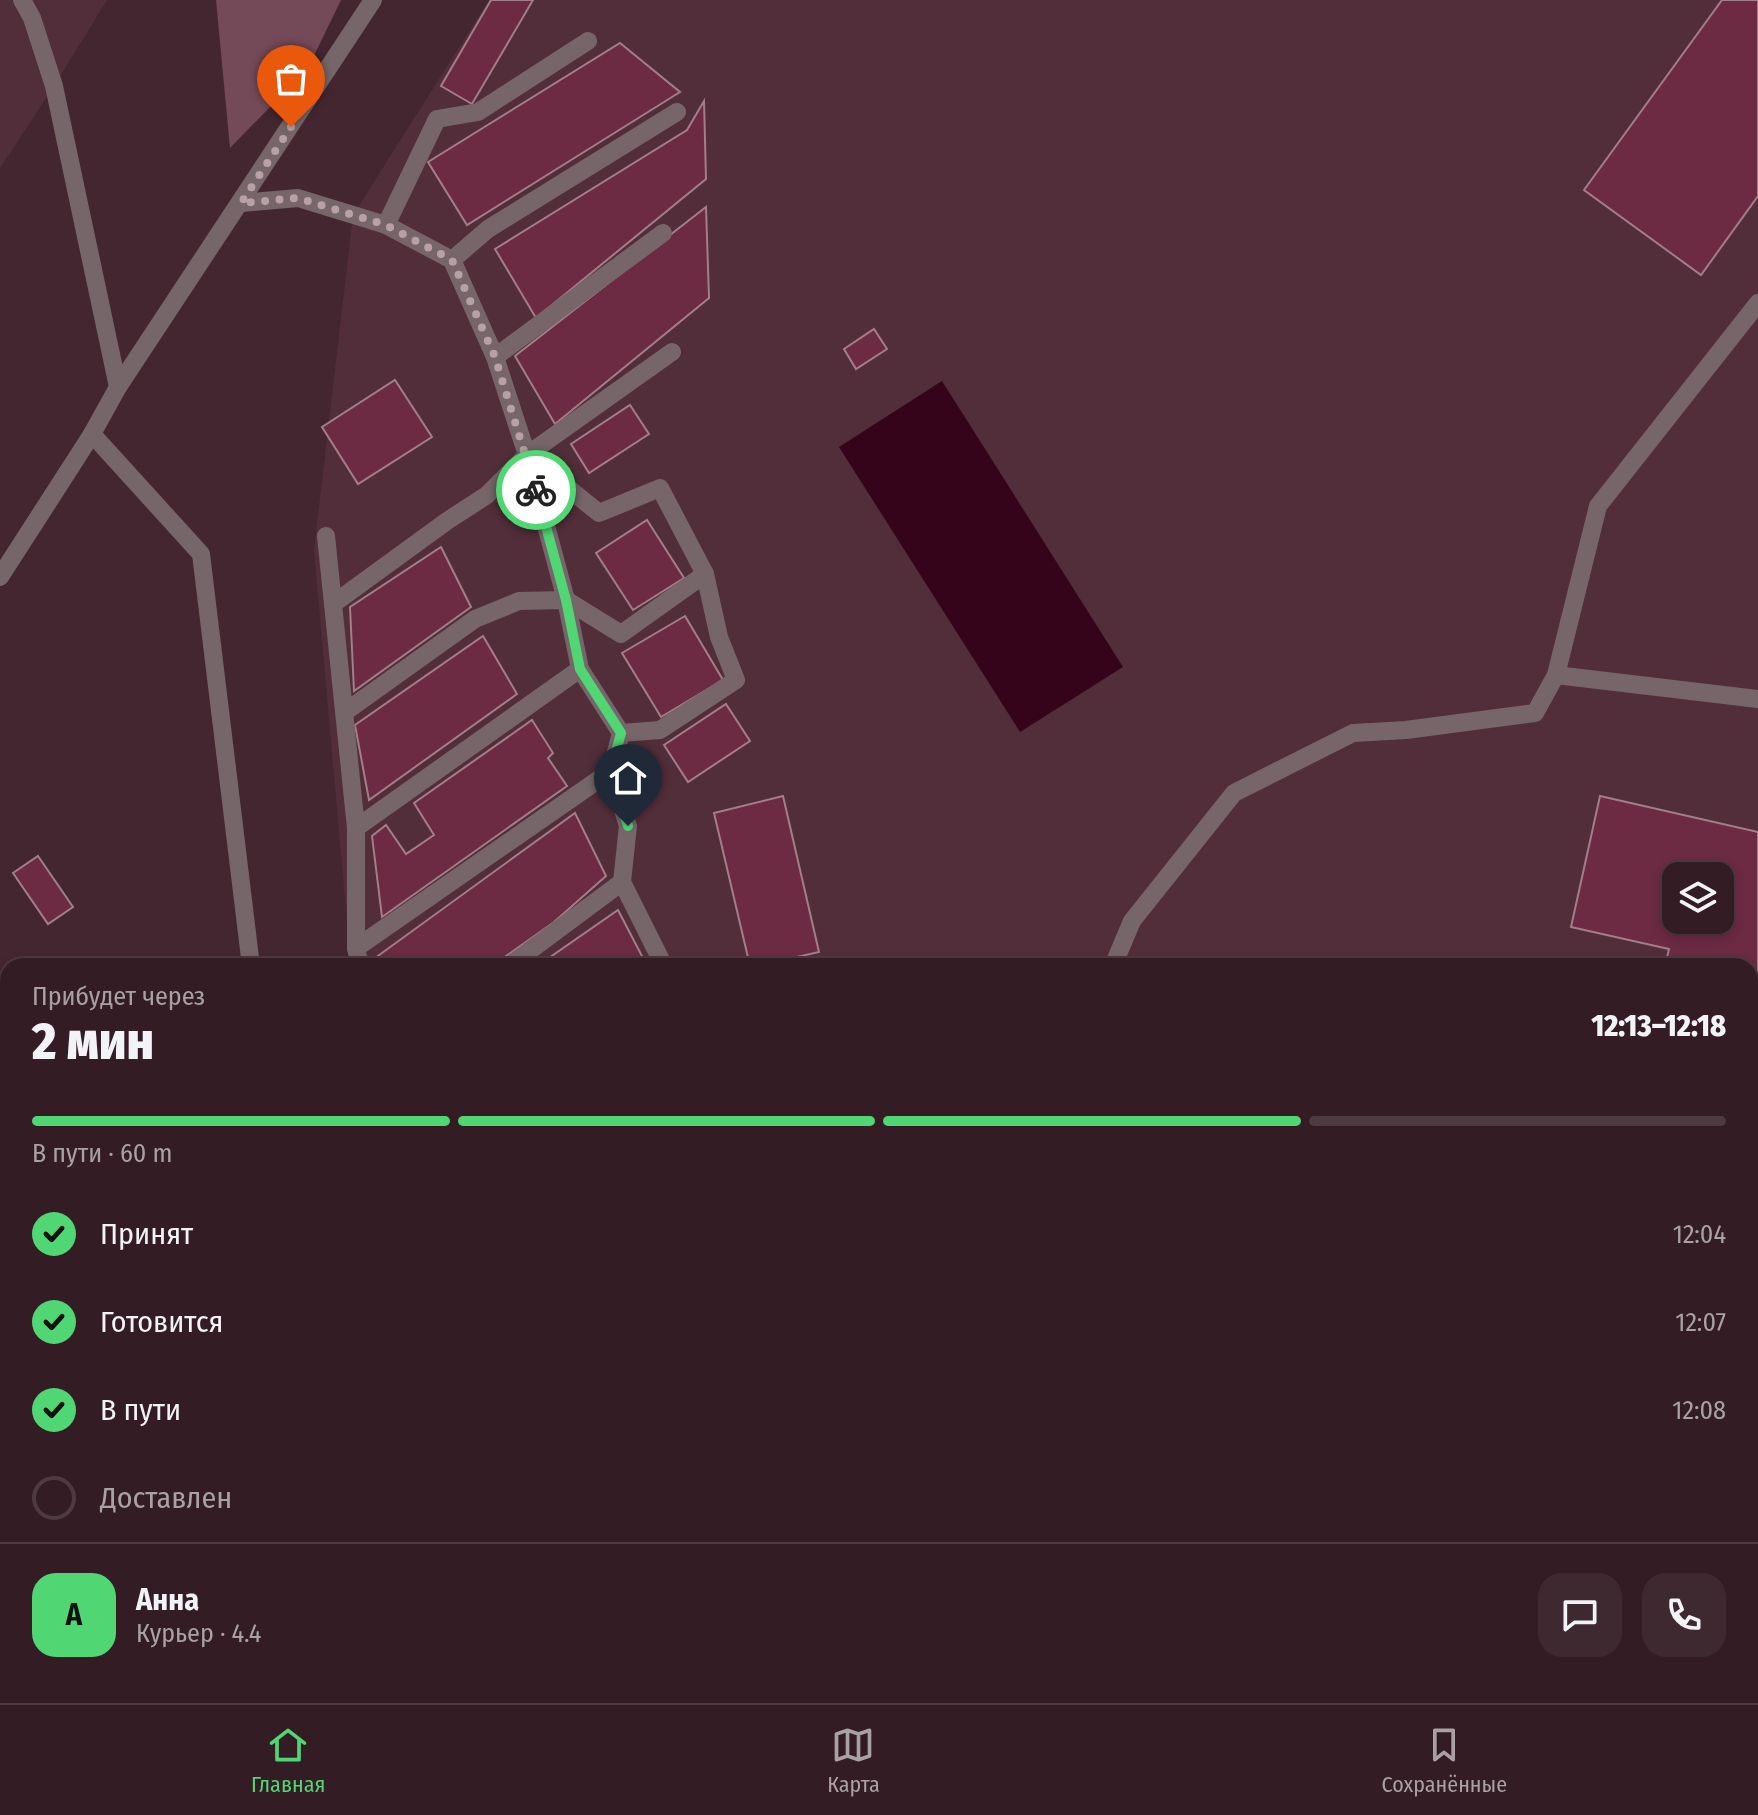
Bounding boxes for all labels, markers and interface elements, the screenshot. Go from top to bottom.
pin [257,45,325,127]
icon: bag [269,57,313,101]
courier [496,450,576,530]
icon: bike [514,468,558,512]
pin [594,744,662,826]
icon: home [606,756,650,800]
map controls [1662,862,1734,934]
button: layers [1662,862,1734,934]
text: Прибудет через [32,981,205,1012]
text: 12:13–12:18 [1591,1008,1726,1044]
text: 2 мин [32,1010,154,1073]
text: В пути · 60 m [32,1138,173,1169]
icon: check [32,1212,76,1256]
text: Принят [100,1216,193,1252]
text: 12:04 [1673,1219,1726,1250]
icon: check [32,1300,76,1344]
text: Готовится [100,1304,223,1340]
text: 12:07 [1675,1307,1726,1338]
icon: check [32,1388,76,1432]
text: В пути [100,1392,181,1428]
text: 12:08 [1672,1395,1726,1426]
text: Доставлен [100,1480,232,1516]
button: chat [1538,1573,1622,1657]
button: phone [1642,1573,1726,1657]
text: Анна [136,1582,199,1618]
text: А [66,1597,82,1633]
text: Курьер · 4.4 [136,1618,261,1649]
tab: Главная [251,1723,325,1798]
tab: Карта [827,1723,880,1798]
tab: Сохранённые [1382,1723,1507,1798]

